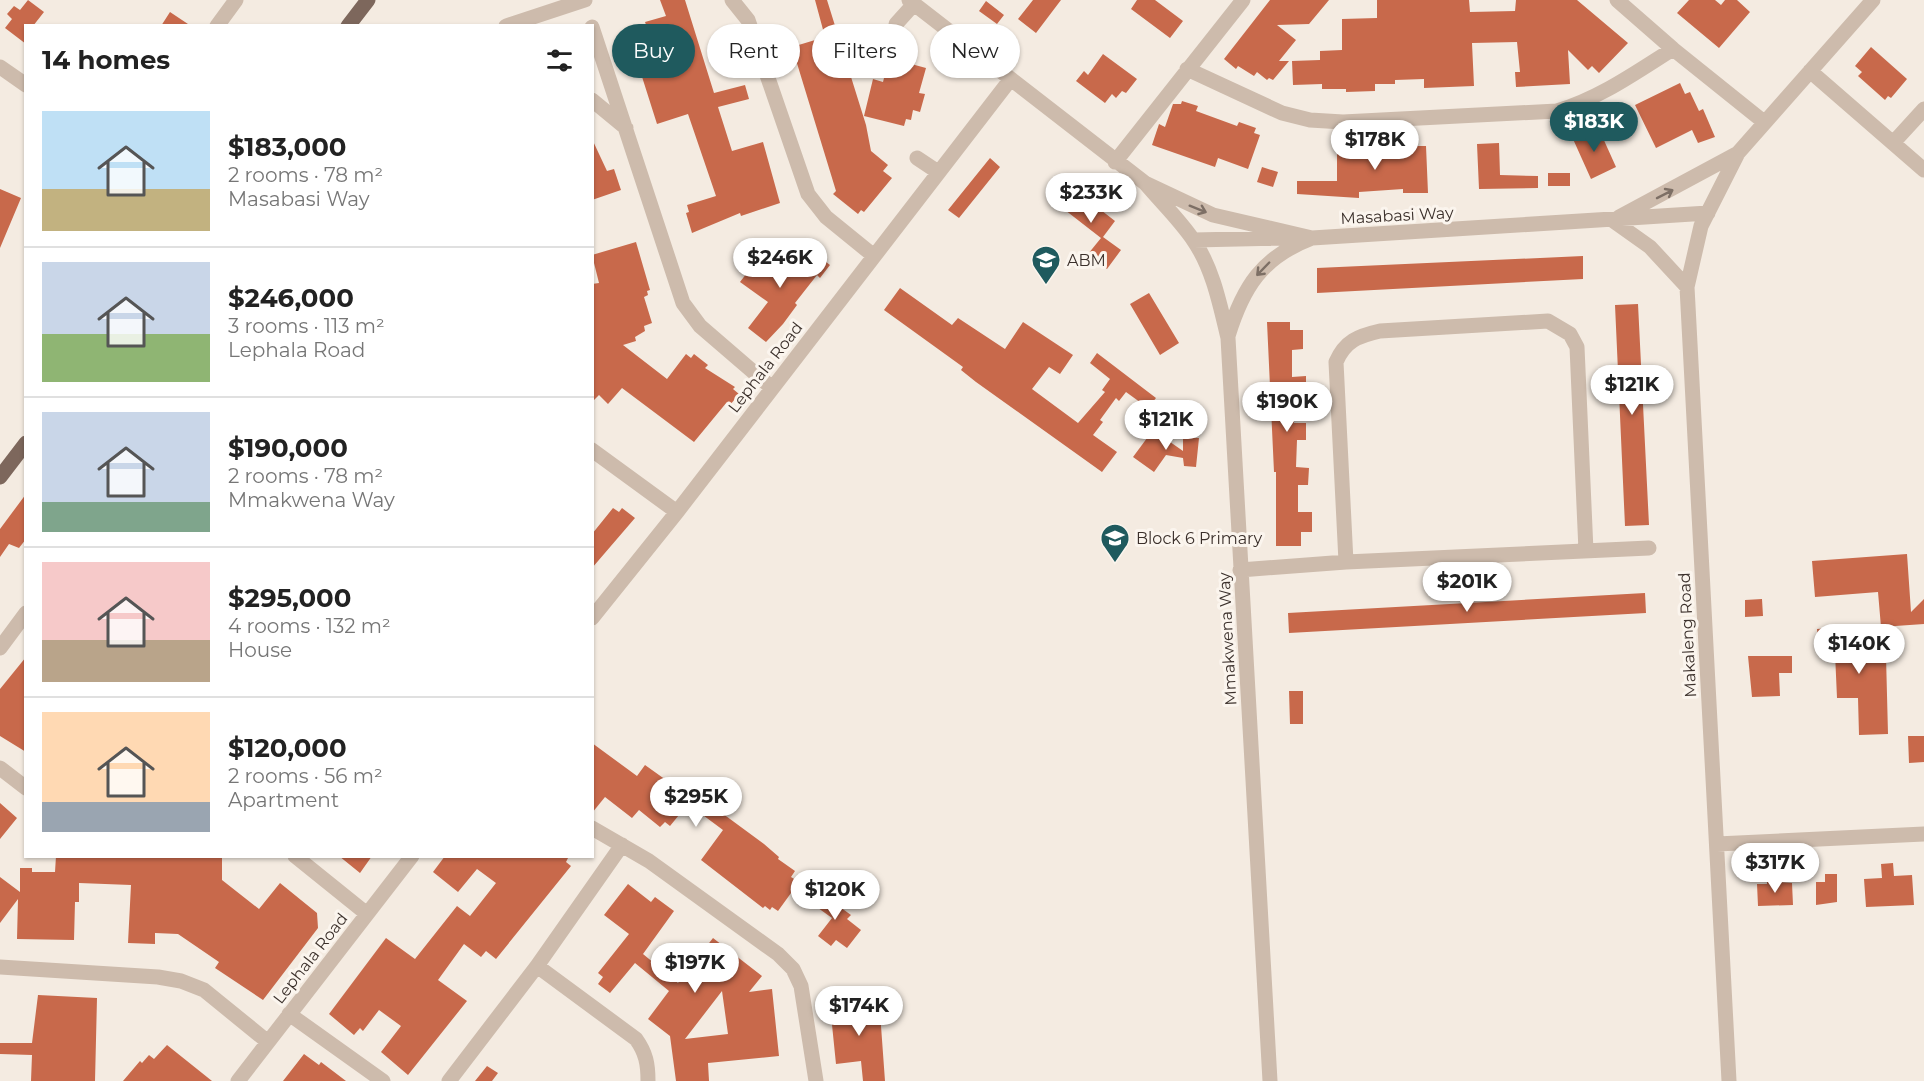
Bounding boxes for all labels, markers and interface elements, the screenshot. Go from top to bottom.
chip: Buy [612,24,695,78]
chip: Rent [707,24,800,78]
chip: Filters [812,24,918,78]
chip: New [930,24,1020,78]
text: 14 homes [42,44,170,76]
icon: filters [543,44,576,77]
pin: $183K [1552,102,1636,153]
text: $183K [1564,109,1624,133]
pin: $178K [1333,120,1417,171]
text: $178K [1345,127,1405,151]
text: $183,000 [228,131,347,163]
icon: home [90,135,162,207]
text: 2 rooms · 78 m² [228,163,383,187]
pin: $233K [1049,173,1133,224]
text: $233K [1060,180,1122,204]
text: Masabasi Way [228,187,370,211]
one-way arrow [1655,188,1673,200]
street label: Masabasi Way [1340,203,1454,228]
one-way arrow [1188,204,1206,215]
pin: $246K [738,238,822,289]
school or university icon: ABM [1030,244,1062,286]
text: $246K [747,245,813,269]
place label: ABM [1067,251,1106,270]
one-way arrow [1256,261,1270,276]
text: $246,000 [228,282,354,314]
icon: home [90,286,162,358]
text: 3 rooms · 113 m² [228,314,385,338]
street label: Lephala Road [724,318,807,416]
text: Lephala Road [228,338,365,362]
pin: $121K [1590,365,1674,416]
text: $121K [1605,372,1659,396]
pin: $190K [1245,382,1329,433]
text: $190K [1256,389,1318,413]
pin: $121K [1124,400,1208,451]
text: $121K [1139,407,1193,431]
text: $190,000 [228,432,348,464]
icon: home [90,436,162,508]
text: 2 rooms · 78 m² [228,464,383,488]
text: Mmakwena Way [228,488,395,512]
school or university icon: Block 6 Primary [1099,522,1131,564]
place label: Block 6 Primary [1136,529,1262,548]
pin: $201K [1425,562,1509,613]
text: $201K [1437,569,1497,593]
street label: Mmakwena Way [1215,572,1240,706]
street label: Makaleng Road [1675,572,1700,698]
text: $295,000 [228,582,351,614]
icon: home [90,586,162,658]
text: 4 rooms · 132 m² [228,614,391,638]
pin: $140K [1817,624,1901,675]
text: $140K [1828,631,1890,655]
text: House [228,638,292,662]
text: $120,000 [228,732,347,764]
icon: home [90,736,162,808]
text: 2 rooms · 56 m² [228,764,383,788]
pin: $295K [654,777,738,828]
text: $295K [664,784,728,808]
text: Apartment [228,788,339,812]
pin: $317K [1733,843,1817,894]
text: $317K [1745,850,1805,874]
pin: $120K [793,870,877,921]
text: $120K [805,877,865,901]
street label: Lephala Road [269,909,352,1007]
pin: $197K [653,943,737,994]
text: $197K [665,950,725,974]
pin: $174K [817,986,901,1037]
text: $174K [829,993,889,1017]

